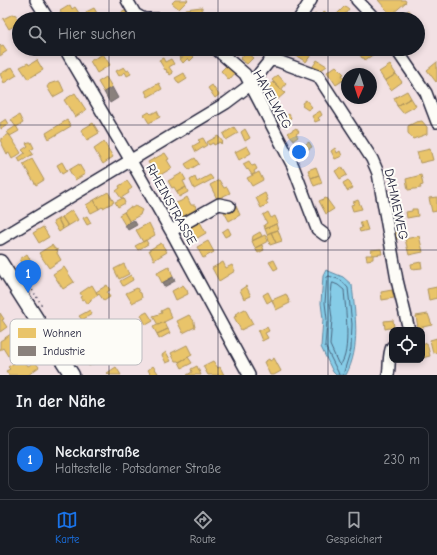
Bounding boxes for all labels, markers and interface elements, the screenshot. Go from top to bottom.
search box [12,12,425,56]
icon: search [26,23,48,45]
text: Hier suchen [58,25,136,43]
street label: HAVELWEG [250,67,295,131]
north arrow [341,68,377,104]
your location [289,142,309,162]
street label: RHEINSTRASSE [143,161,200,247]
street label: DAHMEWEG [382,167,411,241]
pin: 1 [15,260,41,293]
legend [10,319,142,365]
text: Wohnen [43,327,82,340]
map controls [389,327,425,363]
button: locate [389,327,425,363]
text: Industrie [43,345,85,358]
text: In der Nähe [16,392,105,411]
text: Neckarstraße [55,443,140,461]
text: 1 [27,452,33,467]
text: 230 m [384,452,420,467]
text: Haltestelle · Potsdamer Straße [55,461,221,476]
tab: Karte [55,509,80,546]
tab: Route [190,509,216,546]
tab: Gespeichert [326,509,382,546]

